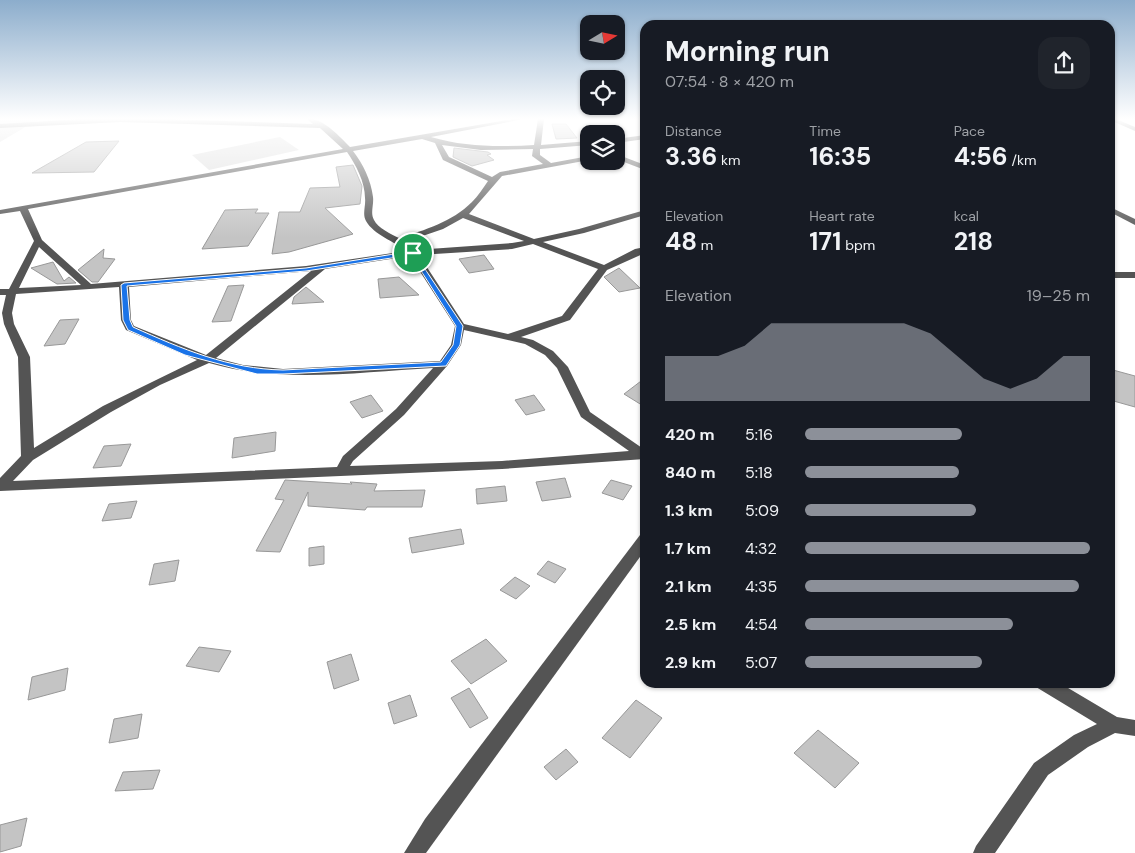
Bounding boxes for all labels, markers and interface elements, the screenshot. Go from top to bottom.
north arrow [580,15,625,60]
map controls [580,15,625,170]
text: Morning run [665,33,830,70]
button: share [1038,37,1090,89]
button: locate [580,70,625,115]
text: 07:54 · 8 × 420 m [665,71,794,92]
text: Distance [665,122,722,140]
text: Time [809,122,841,140]
text: Pace [954,122,985,140]
button: layers [580,125,625,170]
text: 3.36 [665,140,717,173]
text: 16:35 [809,140,871,173]
text: 4:56 [954,140,1008,173]
text: km [717,151,741,169]
text: /km [1008,151,1036,169]
text: Elevation [665,207,723,225]
text: Heart rate [809,207,875,225]
text: kcal [954,207,979,225]
text: 48 [665,225,697,258]
text: 171 [809,225,841,258]
text: 218 [954,225,993,258]
pin [392,232,434,274]
text: m [697,236,713,254]
text: bpm [841,236,875,254]
icon: arrive [399,239,427,267]
text: Elevation [665,285,732,306]
text: 19–25 m [1027,285,1090,306]
text: 420 m [665,424,715,445]
text: 5:16 [745,424,773,445]
text: 840 m [665,462,716,483]
text: 5:18 [745,462,773,483]
text: 1.3 km [665,500,713,521]
text: 5:09 [745,500,779,521]
text: 1.7 km [665,538,711,559]
text: 4:32 [745,538,777,559]
text: 2.1 km [665,576,712,597]
text: 4:35 [745,576,777,597]
text: 2.5 km [665,614,716,635]
text: 4:54 [745,614,777,635]
text: 2.9 km [665,652,716,673]
text: 5:07 [745,652,777,673]

